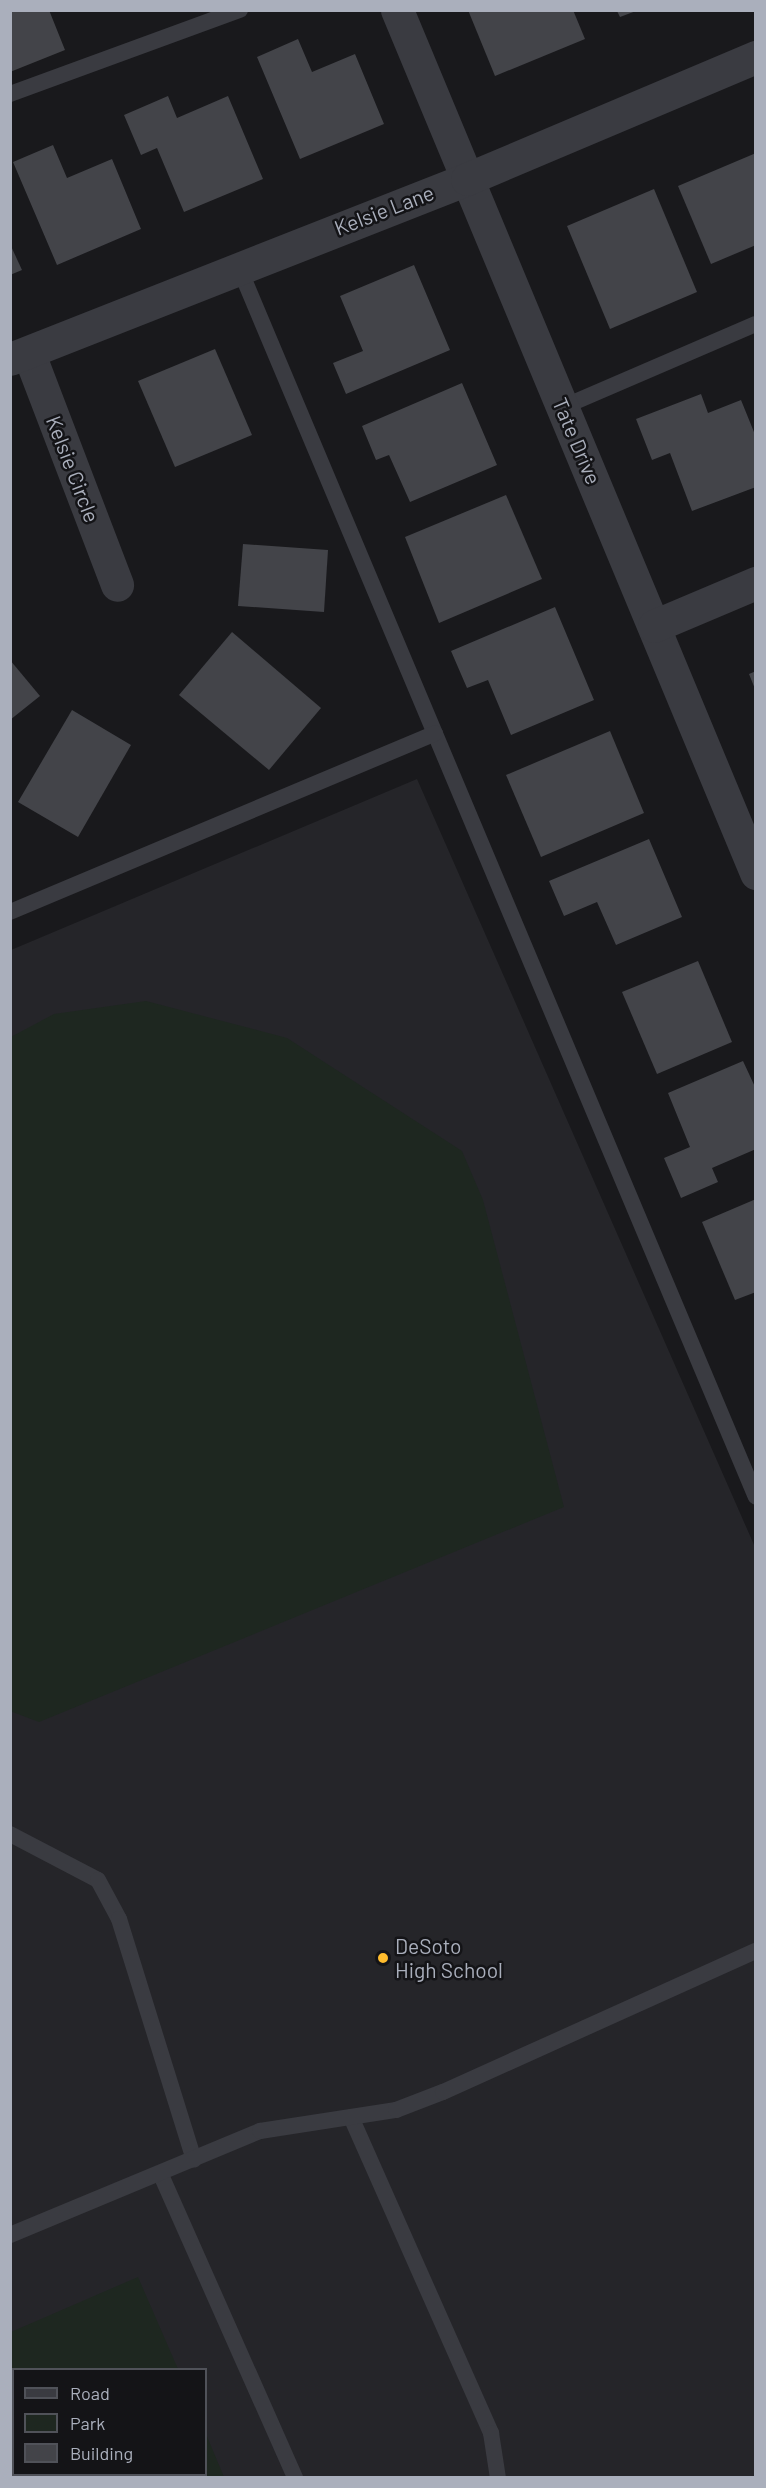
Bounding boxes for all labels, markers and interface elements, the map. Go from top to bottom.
street label: Kelsie Lane [331,180,437,240]
street label: Tate Drive [547,394,607,488]
street label: Kelsie Circle [41,412,105,526]
place label: DeSoto High School [395,1933,503,1983]
marker: DeSoto High School [376,1951,390,1965]
legend [12,2368,207,2476]
text: Road [70,2382,110,2404]
text: Park [70,2412,105,2434]
text: Building [70,2442,133,2464]

